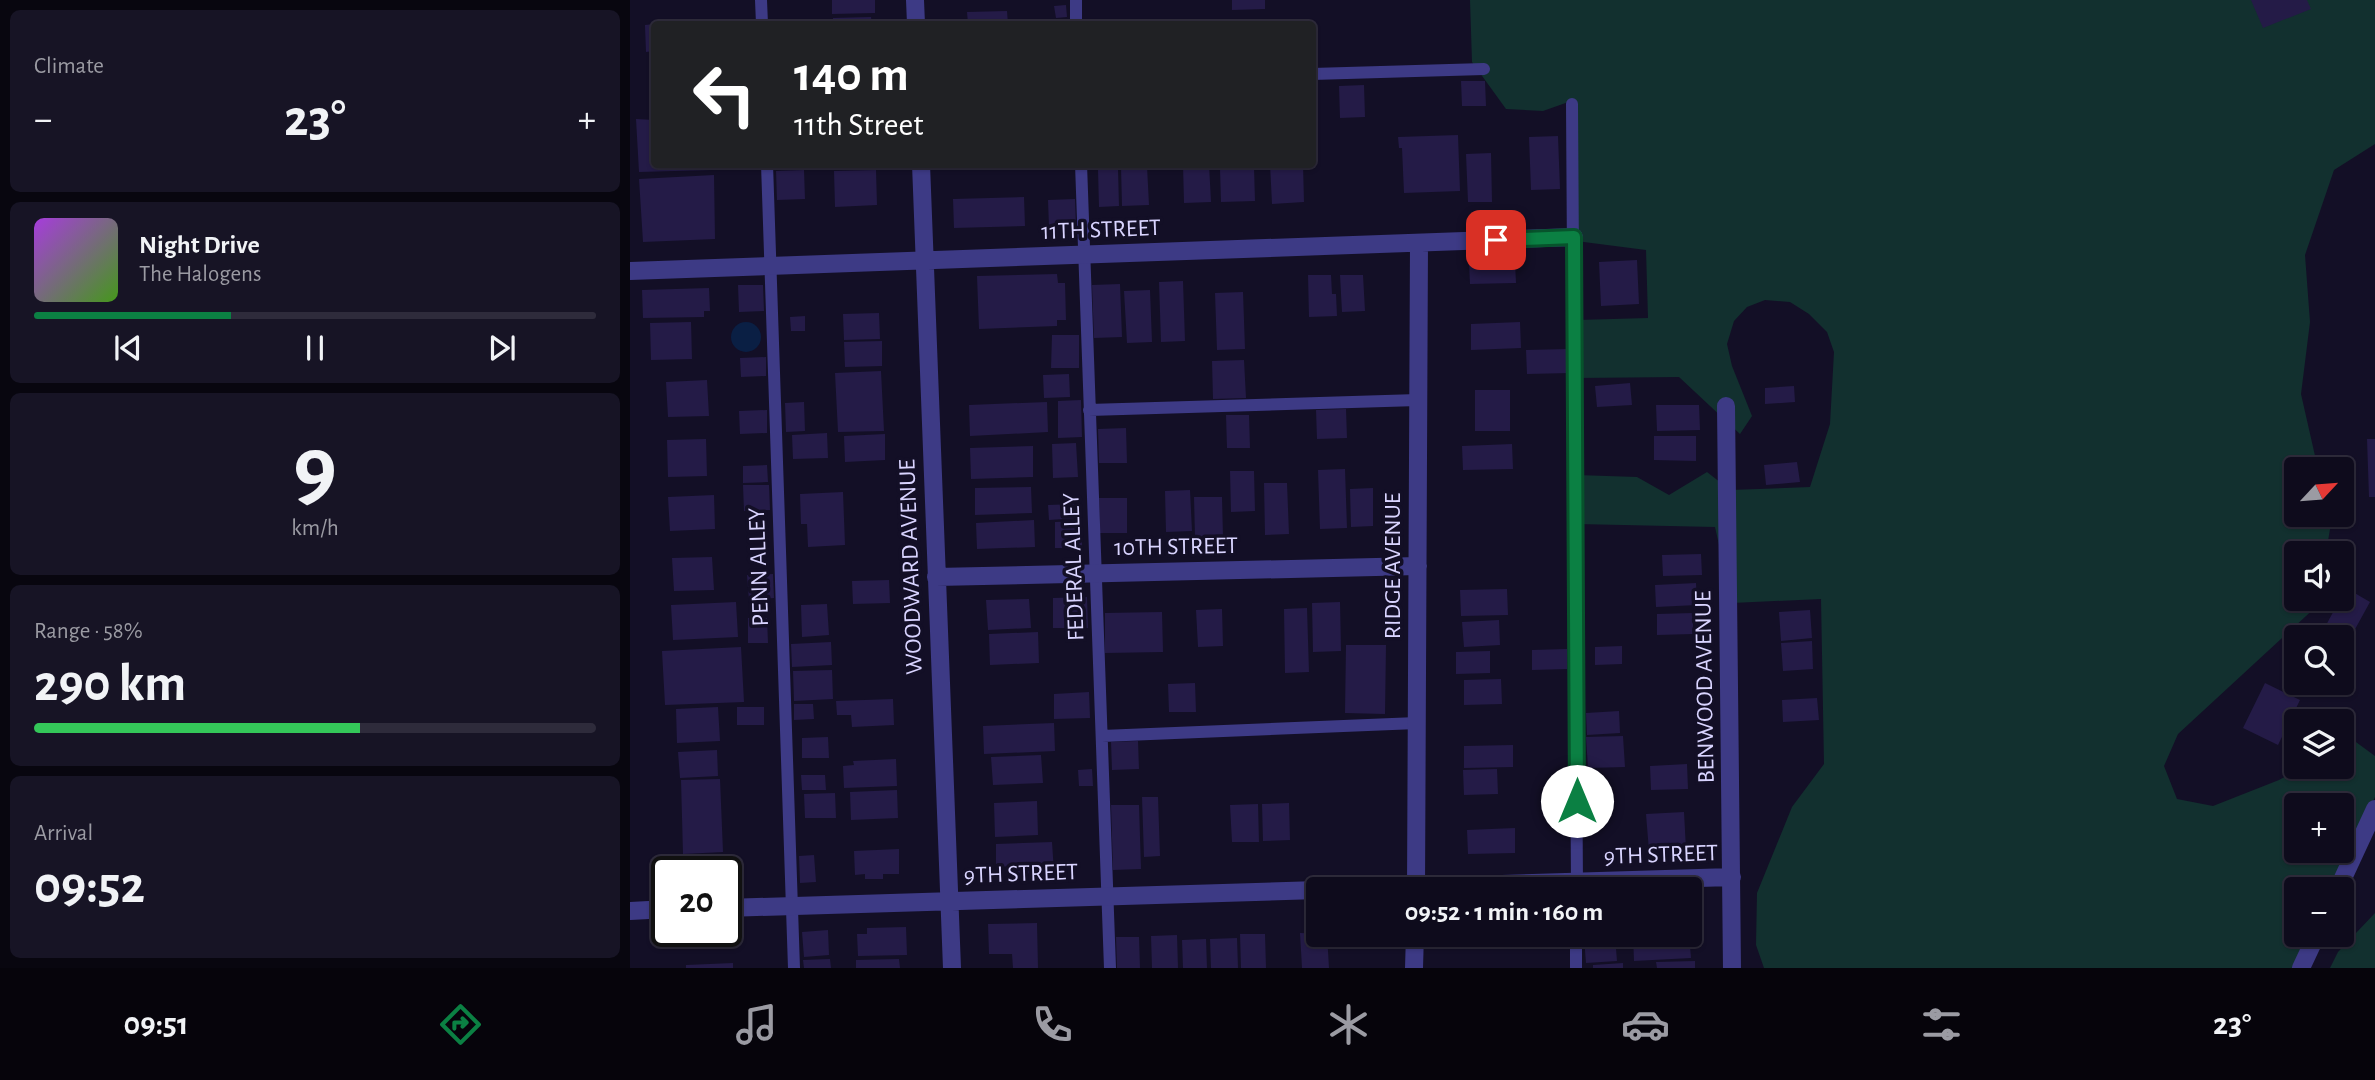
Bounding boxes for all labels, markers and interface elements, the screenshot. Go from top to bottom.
icon: left [679,49,770,140]
text: 140 m [794,51,909,100]
text: Climate [34,55,104,78]
text: 23° [284,93,346,145]
text: − [34,101,52,139]
text: + [578,101,596,139]
text: 11th Street [794,109,923,141]
pin [1466,210,1526,270]
street label: 11TH STREET [1041,216,1161,244]
icon: arrive [1477,221,1515,259]
text: Night Drive [139,232,260,258]
text: The Halogens [139,263,261,286]
icon: previous [109,329,147,367]
icon: pause [296,329,334,367]
icon: next [483,329,521,367]
text: 9 [293,424,337,515]
north arrow [2284,457,2354,527]
map controls [2284,457,2354,947]
street label: WOODWARD AVENUE [895,458,927,675]
street label: FEDERAL ALLEY [1059,492,1089,642]
street label: RIDGE AVENUE [1381,492,1405,639]
street label: PENN ALLEY [745,507,773,627]
text: km/h [291,517,339,540]
street label: 10TH STREET [1114,534,1238,560]
button: sound [2284,541,2354,611]
street label: BENWOOD AVENUE [1691,590,1719,784]
text: Range · 58% [34,620,143,643]
button: search [2284,625,2354,695]
text: 290 km [34,658,186,710]
button: layers [2284,709,2354,779]
position arrow [1540,764,1614,838]
button: + [2284,793,2354,863]
text: Arrival [34,822,93,845]
street label: 9TH STREET [1603,841,1719,869]
speed limit sign: 20 [651,856,742,947]
text: 09:52 [34,860,145,912]
street label: 9TH STREET [963,860,1079,888]
button: − [2284,877,2354,947]
text: 09:52 · 1 min · 160 m [1405,899,1603,925]
icon: directions [436,1000,485,1049]
icon: music [732,1000,781,1049]
icon: phone [1028,1000,1077,1049]
icon: climate [1324,1000,1373,1049]
icon: car [1621,1000,1670,1049]
icon: filters [1917,1000,1966,1049]
text: 09:51 [124,1008,188,1040]
text: 23° [2213,1008,2251,1040]

